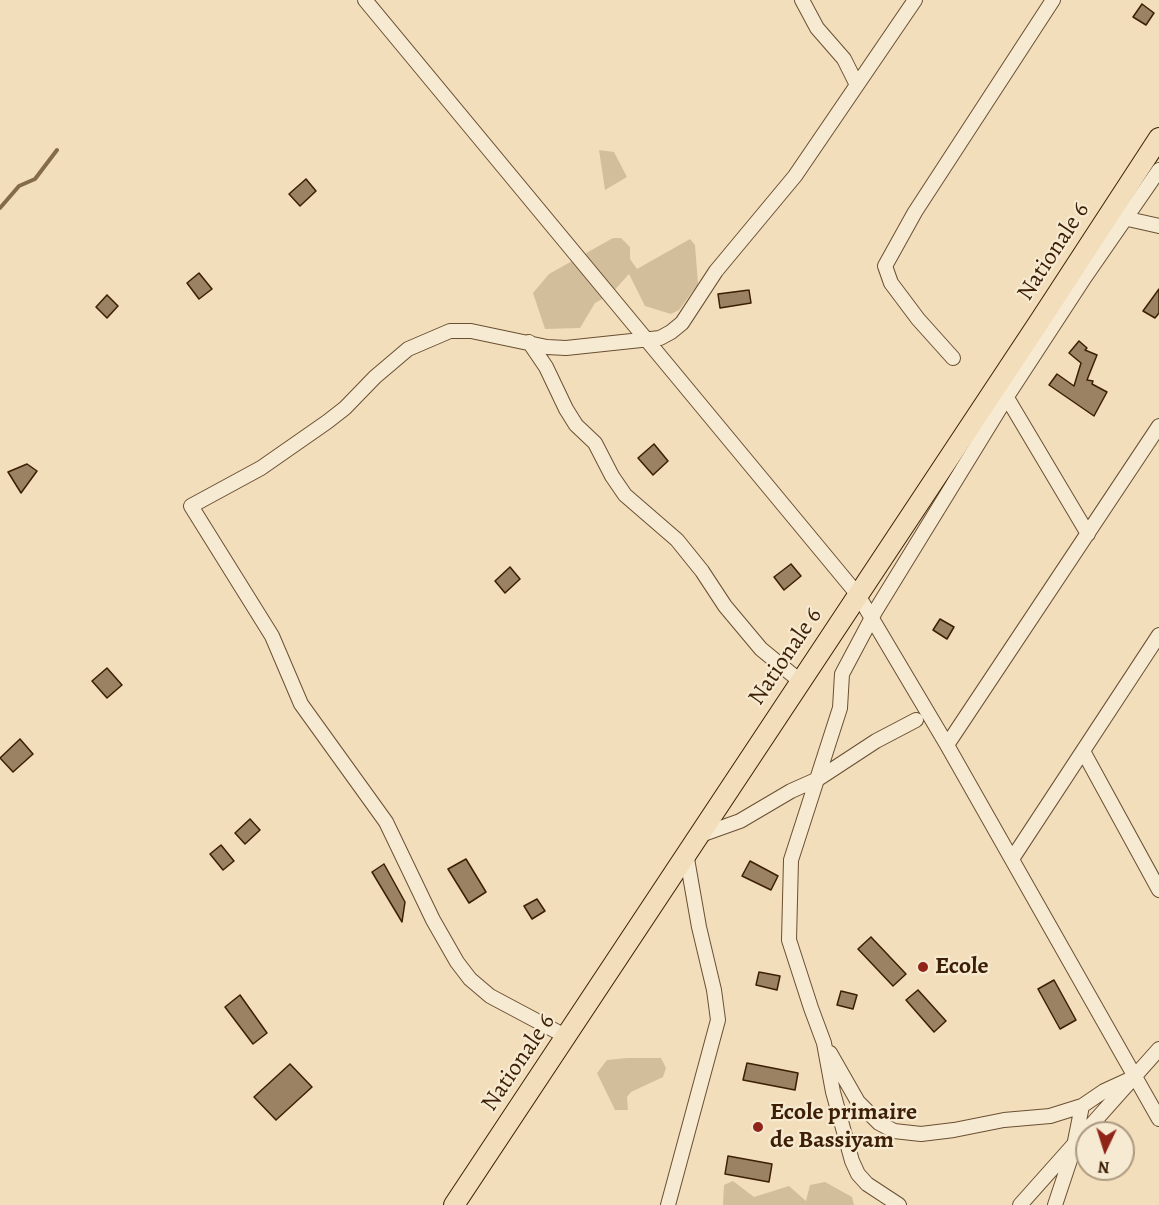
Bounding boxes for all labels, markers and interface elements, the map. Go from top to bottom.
street label: Nationale 6 [1012,197,1096,307]
street label: Nationale 6 [743,603,829,711]
place label: Ecole [935,953,989,981]
marker: Ecole [916,960,930,974]
street label: Nationale 6 [476,1009,562,1117]
place label: Ecole primaire de Bassiyam [770,1099,917,1155]
marker: Ecole primaire de Bassiyam [751,1120,765,1134]
north arrow [1075,1121,1135,1181]
text: N [1097,1156,1110,1178]

